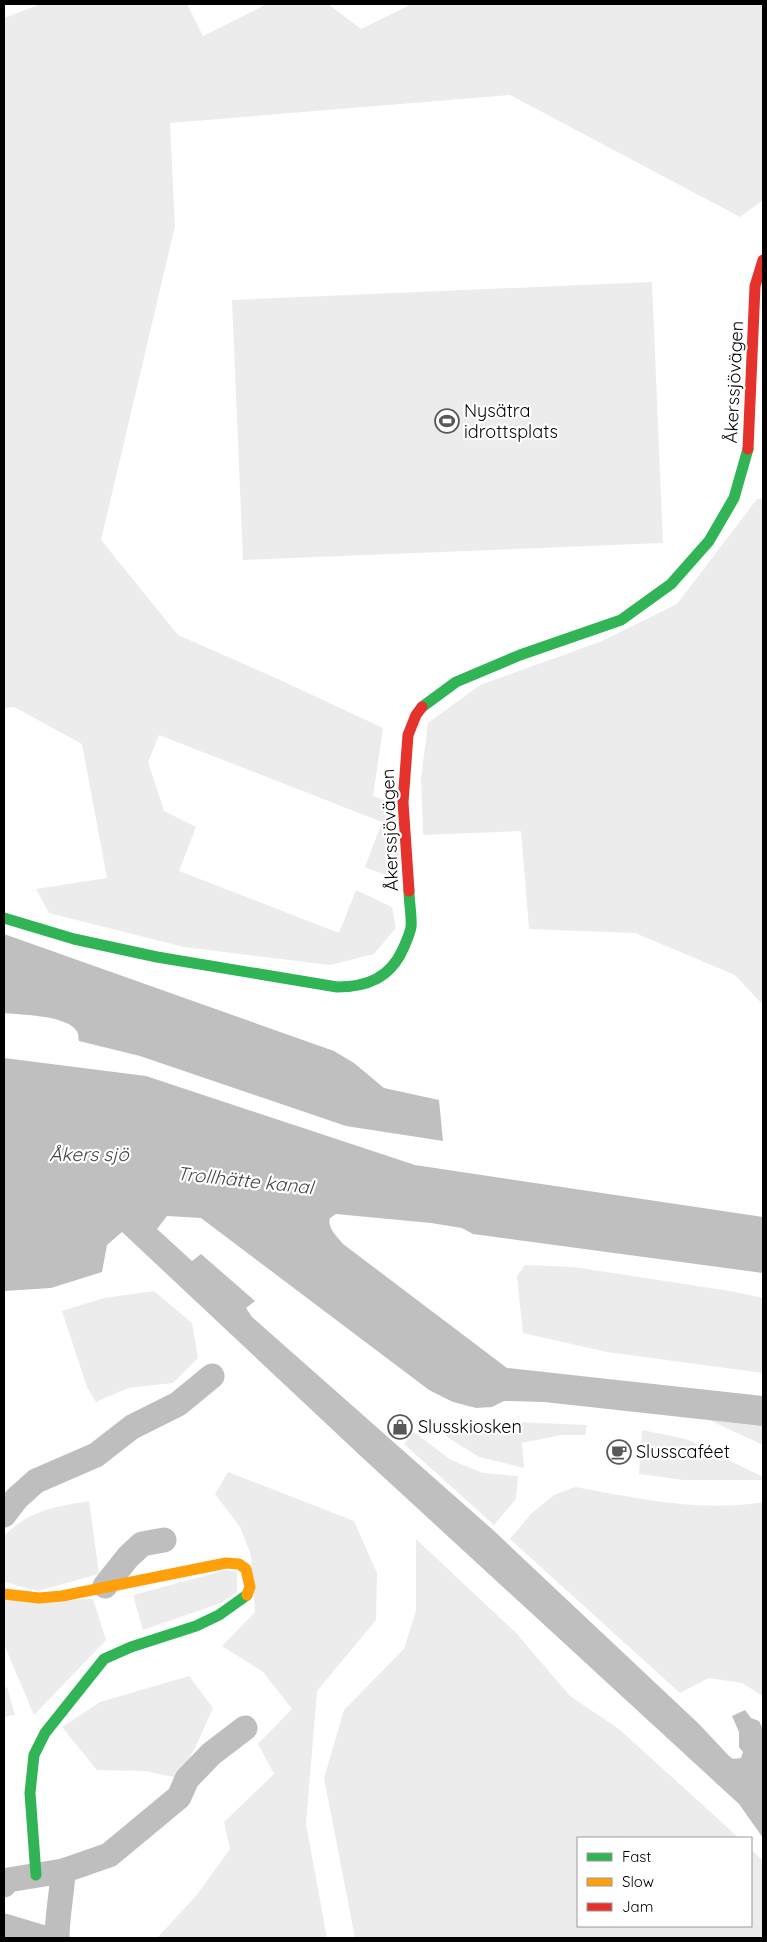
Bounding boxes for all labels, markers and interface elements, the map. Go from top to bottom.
street label: Åkerssjövägen [719,320,748,444]
place label: Nysätra idrottsplats [464,399,558,443]
sports icon: Nysätra idrottsplats [434,408,460,434]
street label: Åkerssjövägen [376,768,403,892]
water label: Åkers sjö [49,1142,130,1166]
water label: Trollhätte kanal [176,1161,317,1199]
shop icon: Slusskiosken [387,1414,413,1440]
place label: Slusskiosken [418,1415,522,1438]
cafe icon: Slusscaféet [606,1439,632,1465]
place label: Slusscaféet [636,1440,730,1463]
legend [577,1837,752,1927]
text: Fast [622,1847,651,1866]
text: Slow [622,1872,654,1891]
text: Jam [622,1897,653,1916]

